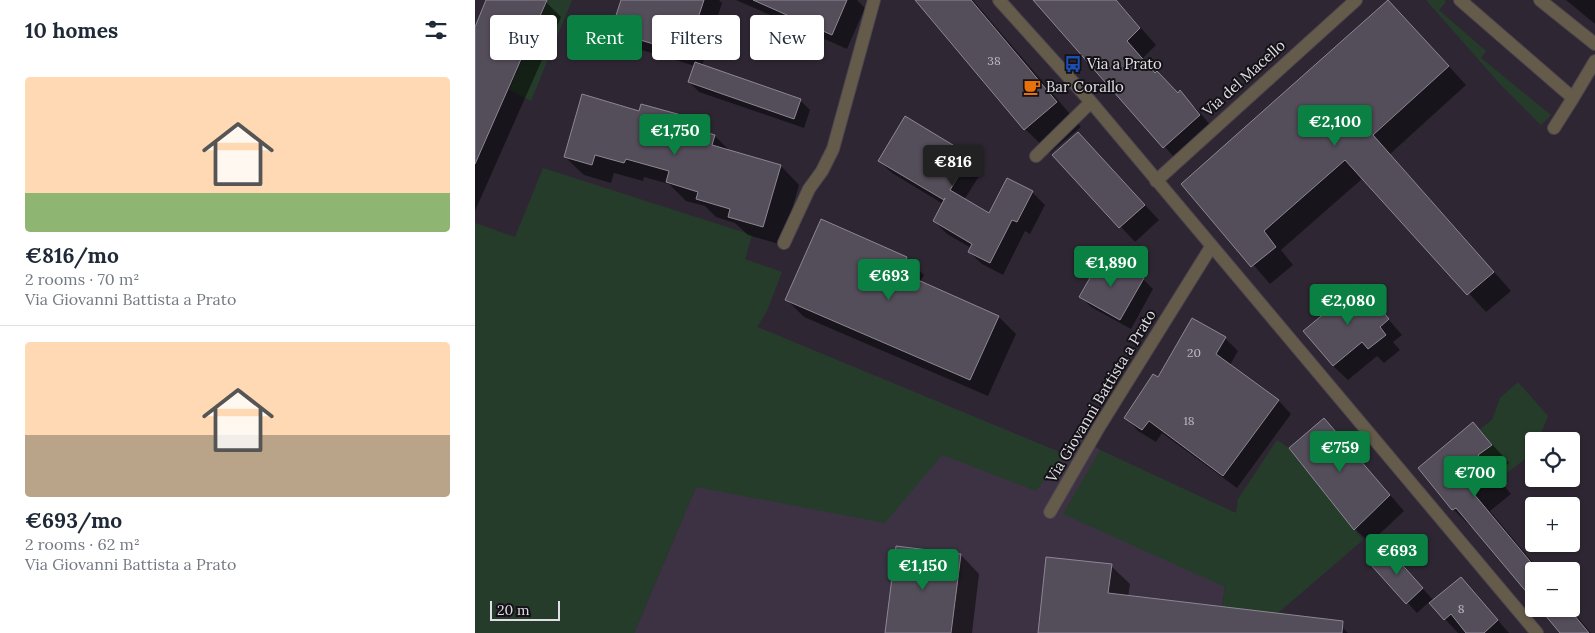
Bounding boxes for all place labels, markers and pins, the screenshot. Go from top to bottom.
bus stop icon: Via a Prato [1063,54,1083,74]
place label: Via a Prato [1086,54,1162,73]
cafe icon: Bar Corallo [1022,77,1042,97]
place label: Bar Corallo [1046,77,1124,96]
pin: €2,100 [1294,104,1376,147]
pin: €1,750 [634,114,716,156]
pin: €816 [923,144,983,187]
pin: €1,890 [1070,246,1152,288]
pin: €693 [859,258,919,301]
pin: €2,080 [1307,284,1389,326]
pin: €759 [1310,430,1370,473]
pin: €700 [1445,456,1505,498]
pin: €693 [1367,534,1427,576]
pin: €1,150 [882,548,964,591]

